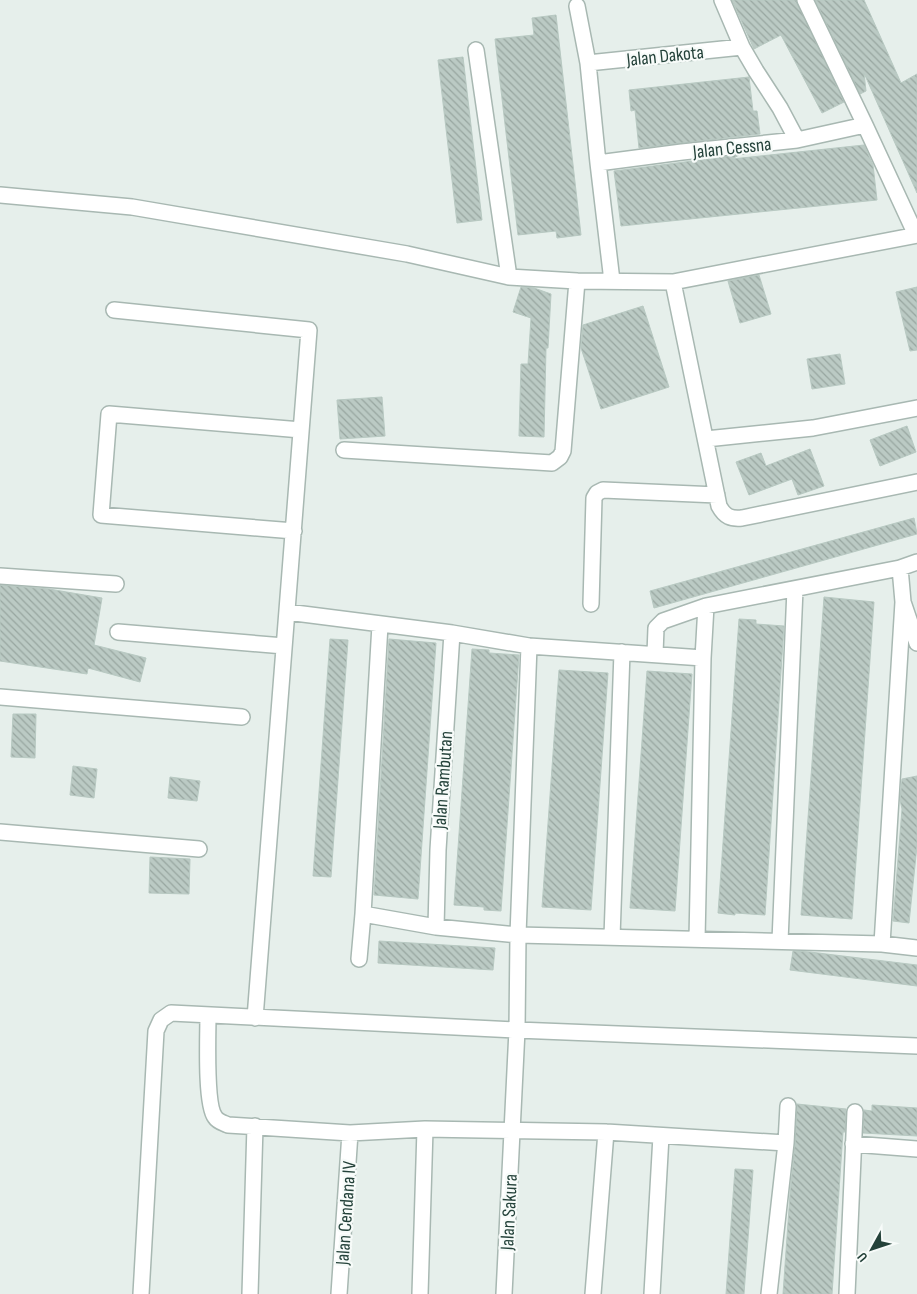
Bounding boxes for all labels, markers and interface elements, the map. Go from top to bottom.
street label: Jalan Dakota [624,41,705,72]
street label: Jalan Cessna [691,133,773,164]
street label: Jalan Rambutan [429,730,458,831]
street label: Jalan Cendana IV [331,1160,362,1267]
street label: Jalan Sakura [496,1173,523,1252]
north arrow [847,1224,897,1274]
text: U [854,1249,871,1265]

